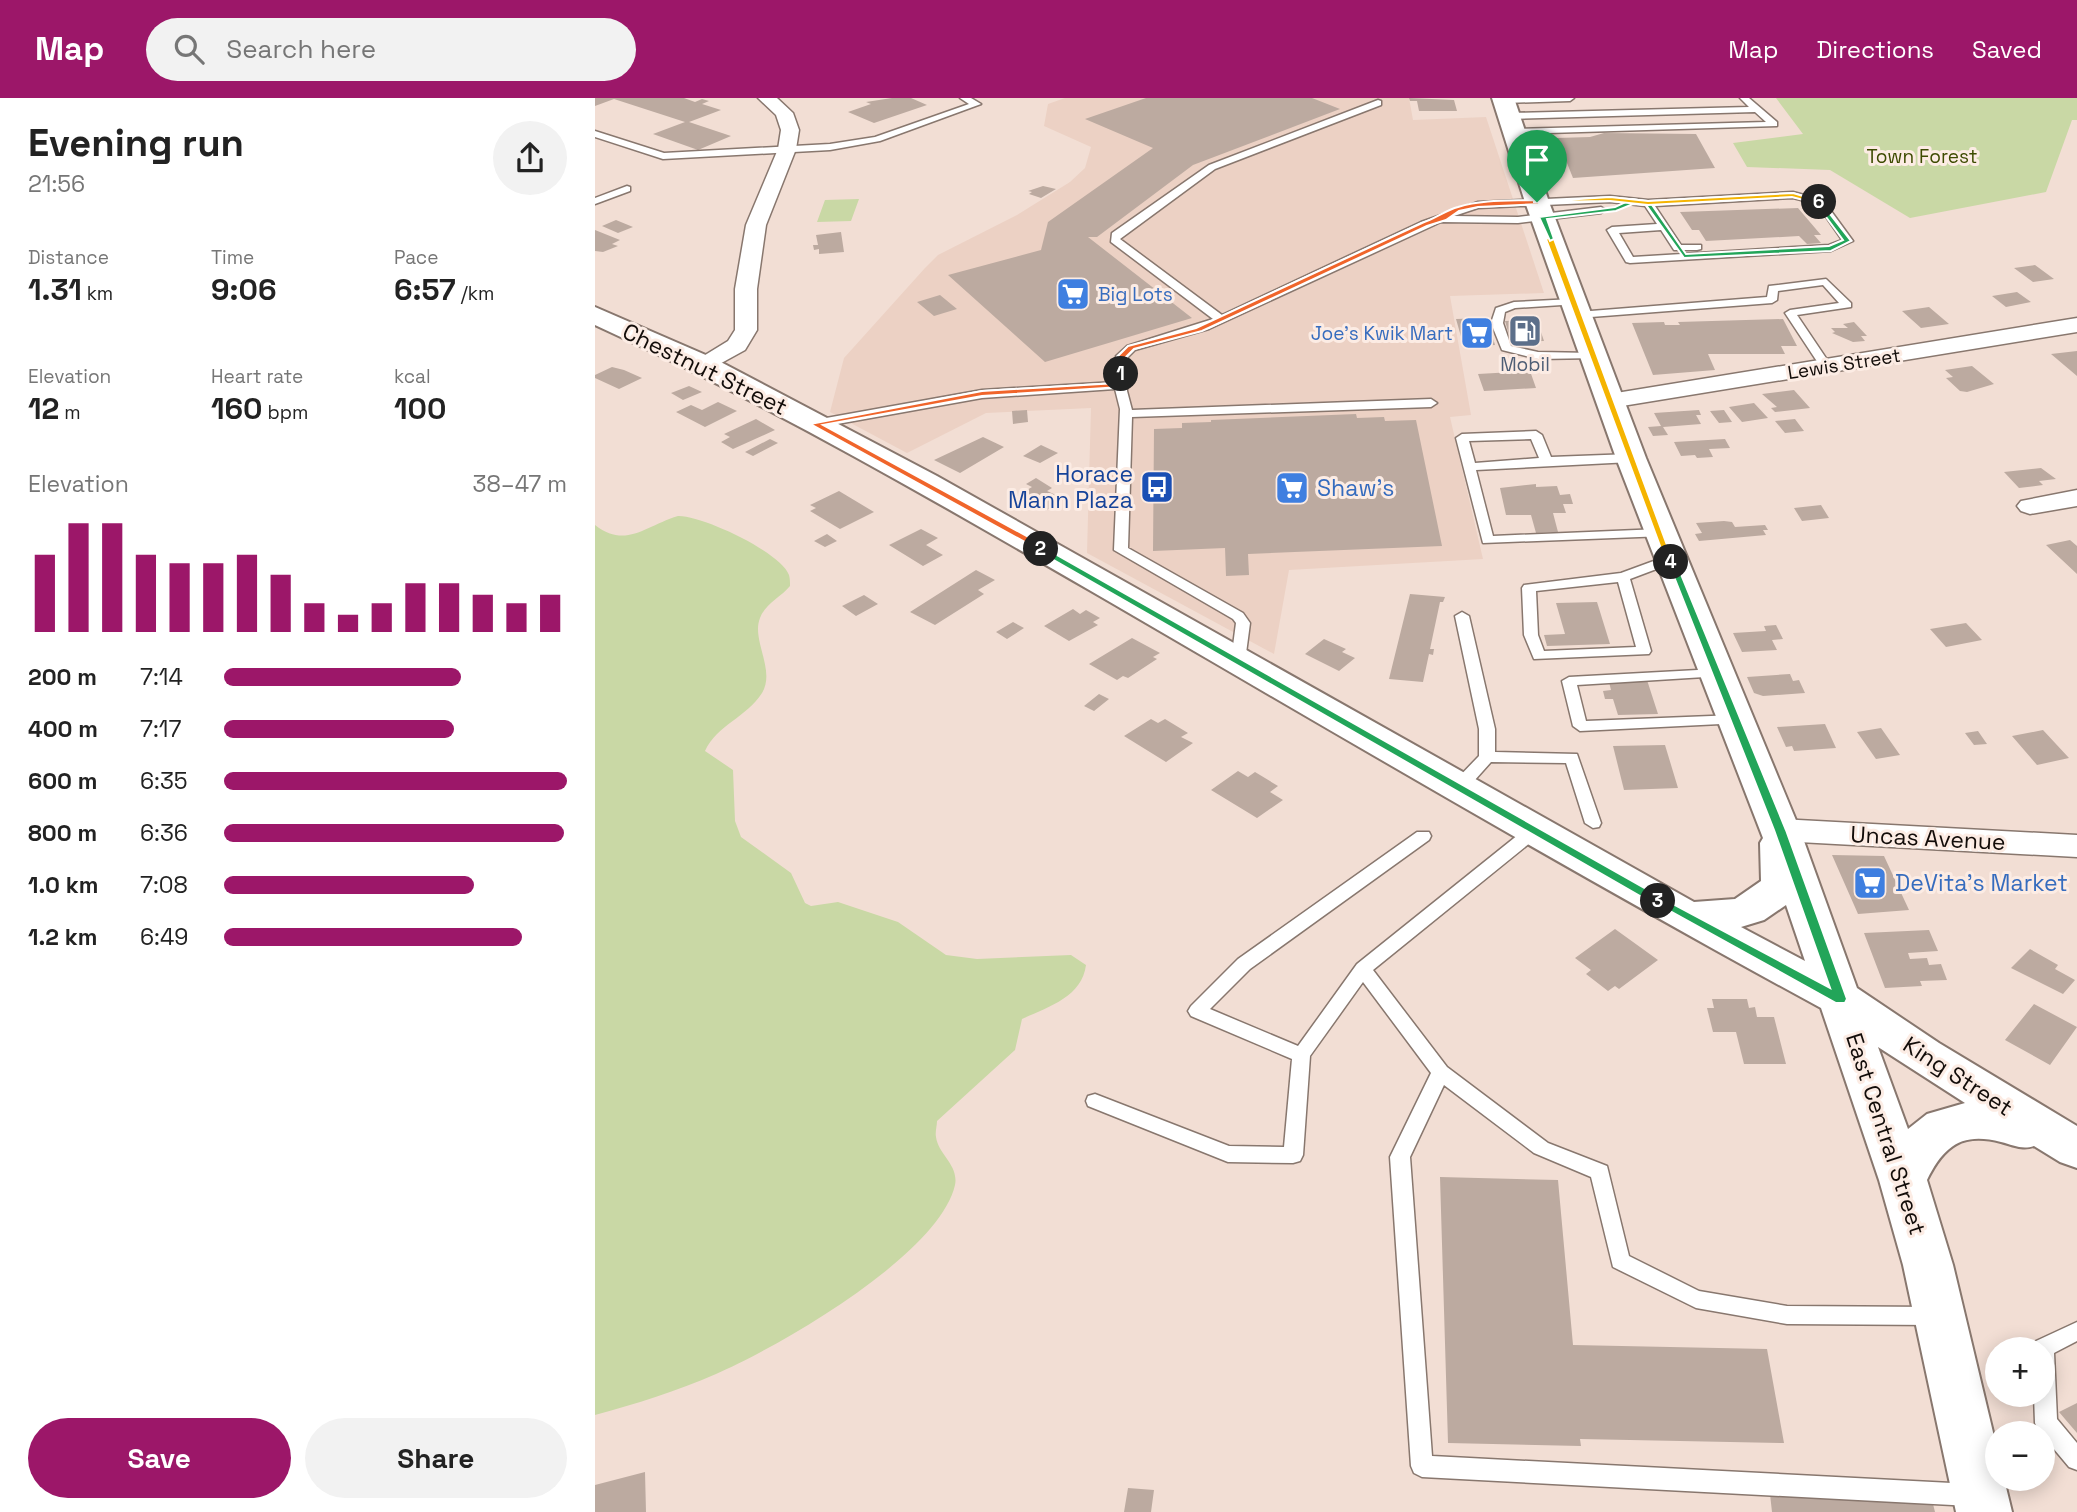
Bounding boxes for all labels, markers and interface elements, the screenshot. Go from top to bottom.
search box [146,18,636,81]
text: Map [35,28,104,70]
icon: search [170,30,208,68]
text: Search here [226,32,376,66]
text: Map [1728,34,1778,65]
text: Directions [1816,34,1934,65]
text: Saved [1972,34,2042,65]
text: Evening run [28,119,244,167]
button: share [493,121,567,195]
pin [1507,130,1567,202]
icon: arrive [1518,141,1556,179]
park label: Town Forest [1866,144,1978,169]
text: 21:56 [28,169,85,199]
pin: 6 [1801,184,1837,220]
text: 6 [1813,189,1824,214]
text: Distance [28,245,109,270]
text: Time [211,245,254,270]
text: Pace [394,245,438,270]
text: 1.31 [28,270,82,309]
text: 9:06 [211,270,276,309]
text: 6:57 [394,270,456,309]
supermarket icon: Big Lots [1054,275,1092,313]
text: km [82,281,113,306]
text: /km [456,281,494,306]
place label: Big Lots [1098,282,1173,307]
fuel station icon: Mobil [1506,312,1544,350]
supermarket icon: Joe's Kwik Mart [1458,314,1496,352]
street label: Chestnut Street [618,316,792,422]
place label: Joe's Kwik Mart [1311,321,1453,346]
street label: Lewis Street [1786,343,1902,385]
place label: Mobil [1500,352,1550,377]
pin: 1 [1103,356,1139,392]
text: 1 [1116,361,1125,386]
text: Elevation [28,364,111,389]
text: Heart rate [211,364,303,389]
text: kcal [394,364,431,389]
text: 12 [28,389,59,428]
text: 160 [211,389,263,428]
text: 100 [394,389,446,428]
text: m [59,400,81,425]
text: bpm [263,400,308,425]
place label: Horace Mann Plaza [1008,459,1133,515]
bus stop icon: Horace Mann Plaza [1138,468,1176,506]
text: Elevation [28,469,129,499]
text: 38–47 m [473,469,567,499]
supermarket icon: Shaw's [1273,469,1311,507]
place label: Shaw's [1317,473,1394,503]
pin: 2 [1023,532,1059,566]
text: 2 [1035,536,1046,561]
pin: 4 [1653,545,1689,580]
text: 4 [1664,549,1677,574]
text: 200 m [28,662,97,692]
text: 7:14 [140,662,183,692]
text: 400 m [28,714,98,744]
text: 7:17 [140,714,181,744]
text: 600 m [28,766,98,796]
text: 6:35 [140,766,188,796]
text: 800 m [28,818,97,848]
text: 6:36 [140,818,188,848]
street label: Uncas Avenue [1850,819,2006,857]
supermarket icon: DeVita's Market [1851,864,1889,902]
place label: DeVita's Market [1895,868,2068,898]
text: 1.0 km [28,870,98,900]
text: 7:08 [140,870,188,900]
pin: 3 [1641,884,1675,918]
text: 3 [1652,888,1663,913]
text: 1.2 km [28,922,97,952]
text: 6:49 [140,922,188,952]
street label: East Central Street [1839,1029,1933,1239]
street label: King Street [1898,1029,2018,1123]
map controls [1985,1337,2055,1491]
button: + [1985,1337,2055,1407]
button: Save [28,1418,291,1498]
button: Share [305,1418,567,1498]
button: − [1985,1421,2055,1491]

